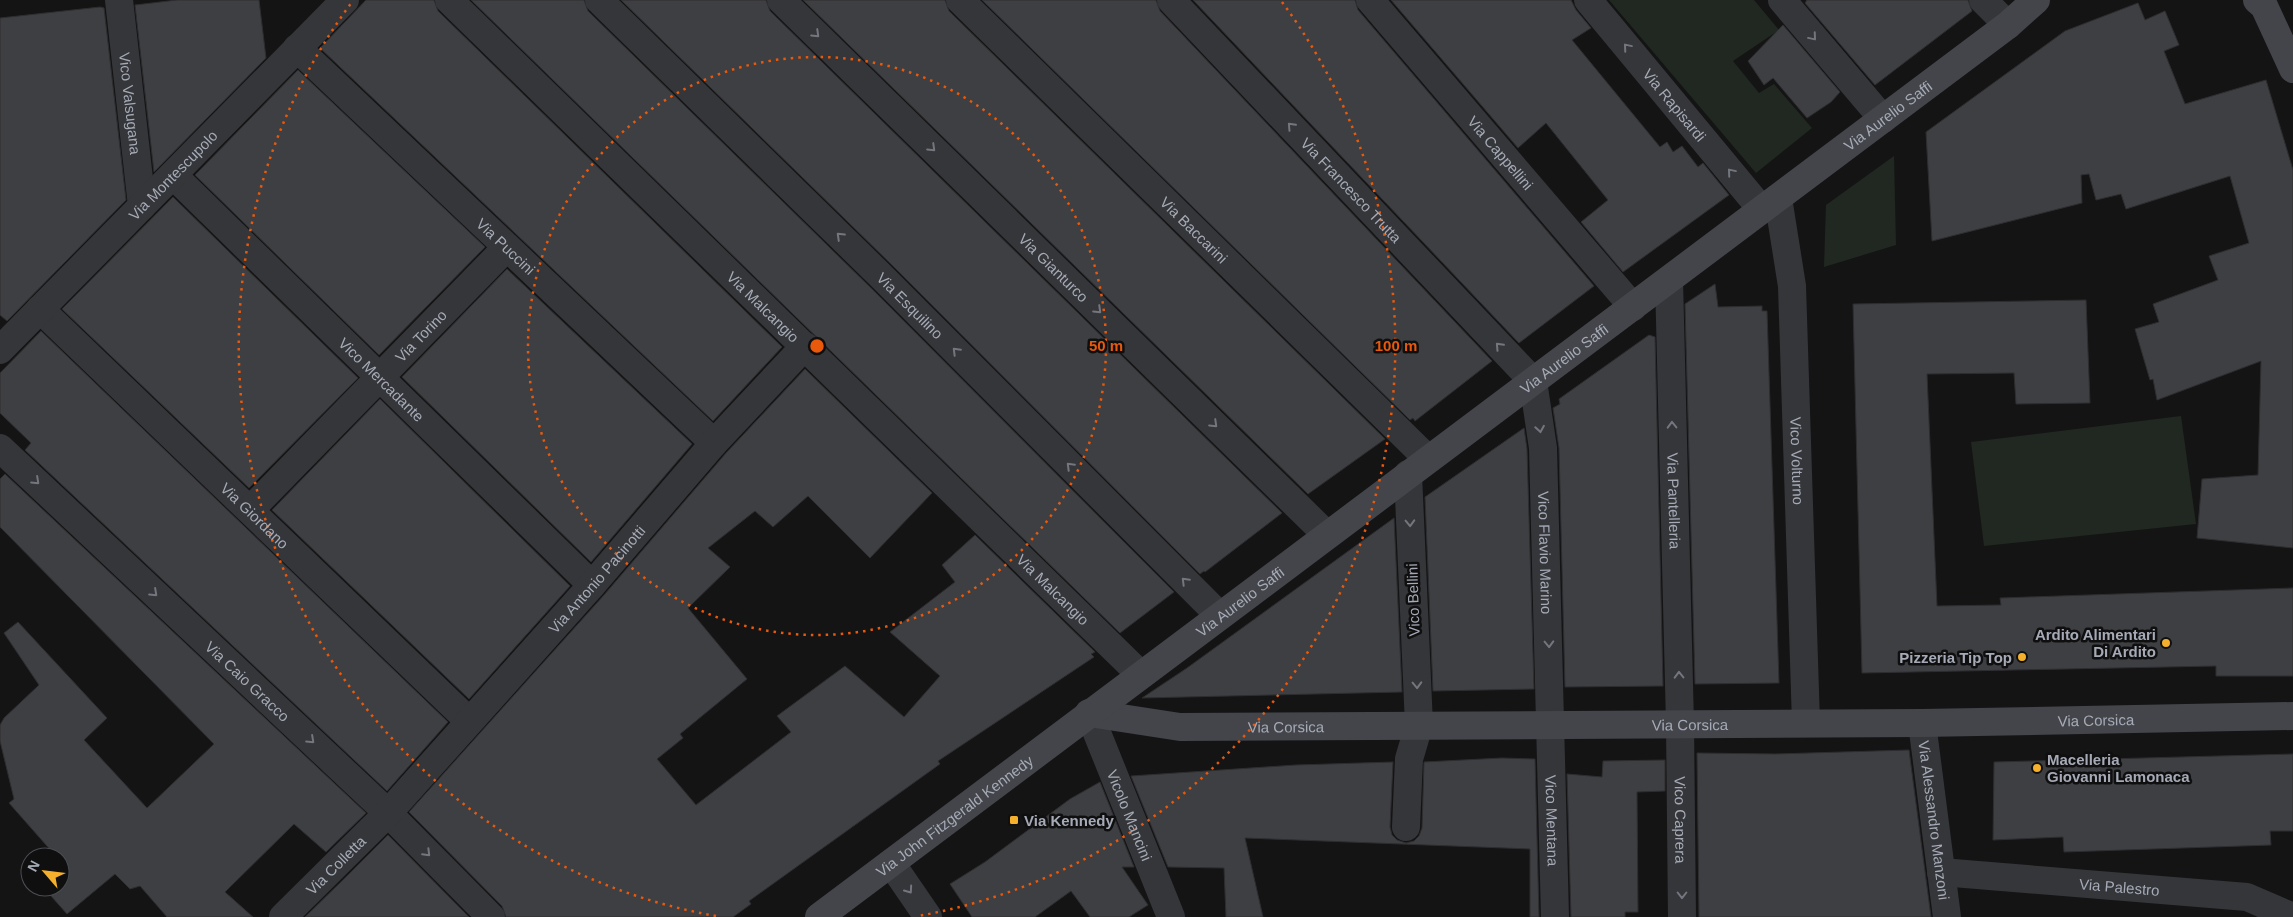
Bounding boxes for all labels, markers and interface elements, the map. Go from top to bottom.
one-way arrow [810,28,819,37]
one-way arrow [1808,31,1816,40]
one-way arrow [1624,44,1633,53]
street label: Vico Valsugana [116,51,145,156]
street label: Via Rapisardi [1640,65,1710,144]
street label: Via Aurelio Saffi [1840,77,1935,154]
street label: Via Cappellini [1465,112,1537,193]
one-way arrow [1288,123,1297,132]
street label: Via Montescupolo [125,126,221,223]
street label: Via Francesco Trutta [1298,134,1406,246]
one-way arrow [926,142,935,151]
one-way arrow [1727,169,1736,178]
street label: Via Baccarini [1157,193,1231,266]
street label: Via Puccini [473,214,539,278]
street label: Via Gianturco [1016,230,1092,305]
one-way arrow [837,233,846,242]
street label: Via Malcangio [724,268,803,345]
street label: Via Esquilino [874,269,947,342]
one-way arrow [1092,305,1101,314]
street label: Via Torino [391,306,450,365]
street label: Via Aurelio Saffi [1516,320,1611,397]
street label: Vico Mercadante [336,334,428,425]
centre of rings [808,337,826,355]
text: 50 m [1089,337,1123,354]
text: 100 m [1375,337,1417,354]
one-way arrow [1496,342,1505,351]
one-way arrow [952,347,961,356]
street label: Vico Volturno [1788,416,1808,505]
one-way arrow [1208,418,1217,427]
one-way arrow [1667,421,1678,429]
one-way arrow [1534,425,1545,433]
street label: Via Pantelleria [1665,452,1684,550]
one-way arrow [1067,462,1076,471]
one-way arrow [30,475,39,484]
street label: Via Giordano [218,479,292,552]
street label: Vico Flavio Marino [1536,491,1556,614]
one-way arrow [1405,519,1416,527]
street label: Via Antonio Pacinotti [545,522,648,636]
street label: Via Malcangio [1014,550,1093,628]
street label: Via Aurelio Saffi [1192,563,1287,640]
street label: Vico Bellini [1403,563,1423,637]
one-way arrow [1182,577,1191,586]
one-way arrow [148,587,157,596]
place label: Ardito Alimentari Di Ardito [2035,626,2156,660]
street label: Via Caio Gracco [202,637,293,724]
marker: Ardito Alimentari Di Ardito [2160,637,2172,649]
one-way arrow [1544,640,1554,648]
place label: Pizzeria Tip Top [1899,649,2012,666]
marker: Pizzeria Tip Top [2016,651,2028,663]
one-way arrow [1674,671,1684,678]
one-way arrow [1412,682,1422,689]
street label: Via Corsica [2057,710,2135,729]
street label: Via Corsica [1652,716,1729,733]
street label: Via Corsica [1248,718,1325,735]
one-way arrow [305,734,314,743]
street label: Via Alessandro Manzoni [1916,739,1953,901]
street label: Via John Fitzgerald Kennedy [872,751,1036,880]
place label: Macelleria Giovanni Lamonaca [2047,751,2190,785]
marker: Macelleria Giovanni Lamonaca [2031,762,2043,774]
street label: Vicolo Mancini [1104,767,1156,863]
street label: Vico Mentana [1543,775,1562,867]
street label: Vico Caprera [1672,776,1690,864]
place label: Via Kennedy [1024,812,1114,829]
marker: Via Kennedy [1008,814,1020,826]
street label: Via Colletta [302,832,369,898]
north arrow [20,847,70,897]
one-way arrow [422,847,431,856]
text: N [24,858,43,874]
street label: Via Palestro [2079,875,2160,898]
one-way arrow [903,884,912,894]
one-way arrow [1677,892,1687,899]

